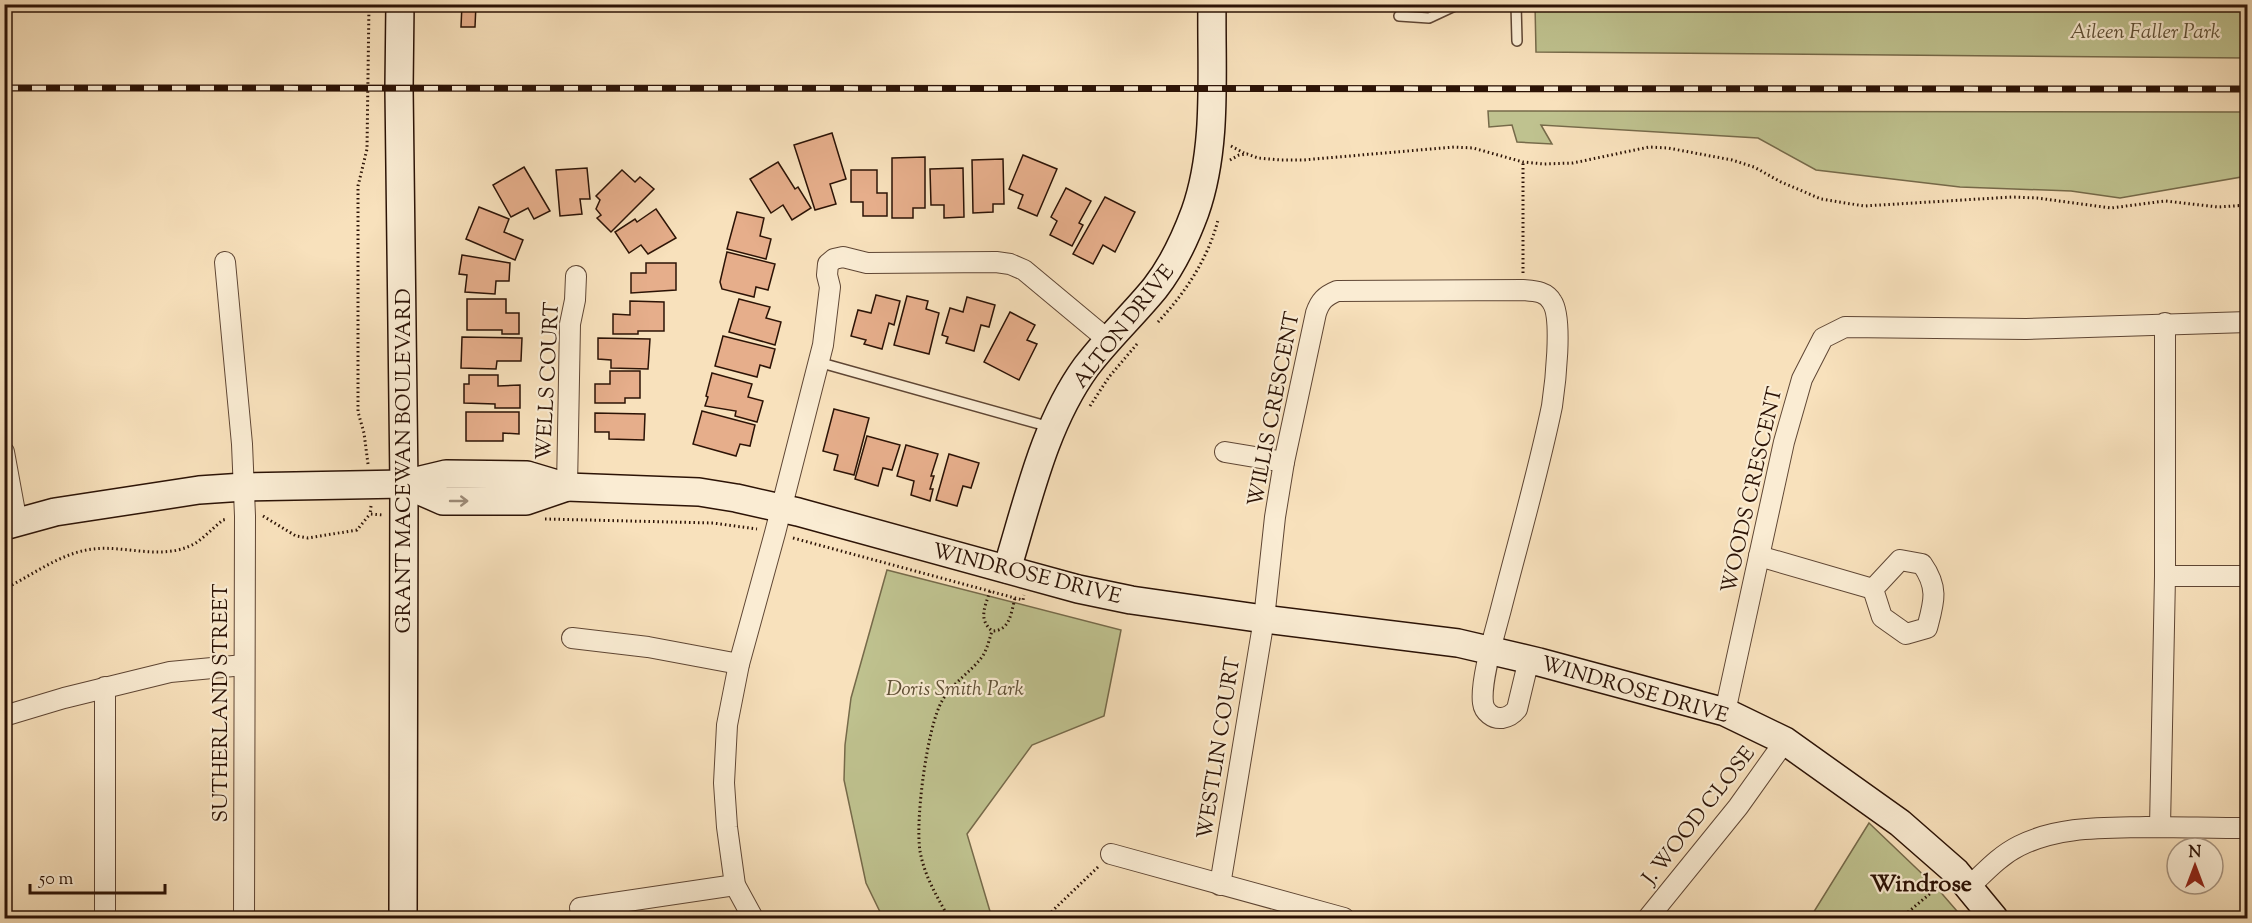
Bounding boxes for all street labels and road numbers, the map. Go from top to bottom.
street label: ALTON DRIVE [1067,259,1183,395]
street label: GRANT MACEWAN BOULEVARD [390,288,420,634]
street label: WELLS COURT [530,301,568,461]
street label: WILLIS CRESCENT [1241,309,1309,509]
street label: WOODS CRESCENT [1715,384,1791,596]
street label: WINDROSE DRIVE [929,537,1125,613]
street label: SUTHERLAND STREET [207,583,237,822]
street label: WINDROSE DRIVE [1537,650,1732,732]
street label: WESTLIN COURT [1191,655,1249,842]
street label: J. WOOD CLOSE [1635,740,1763,893]

